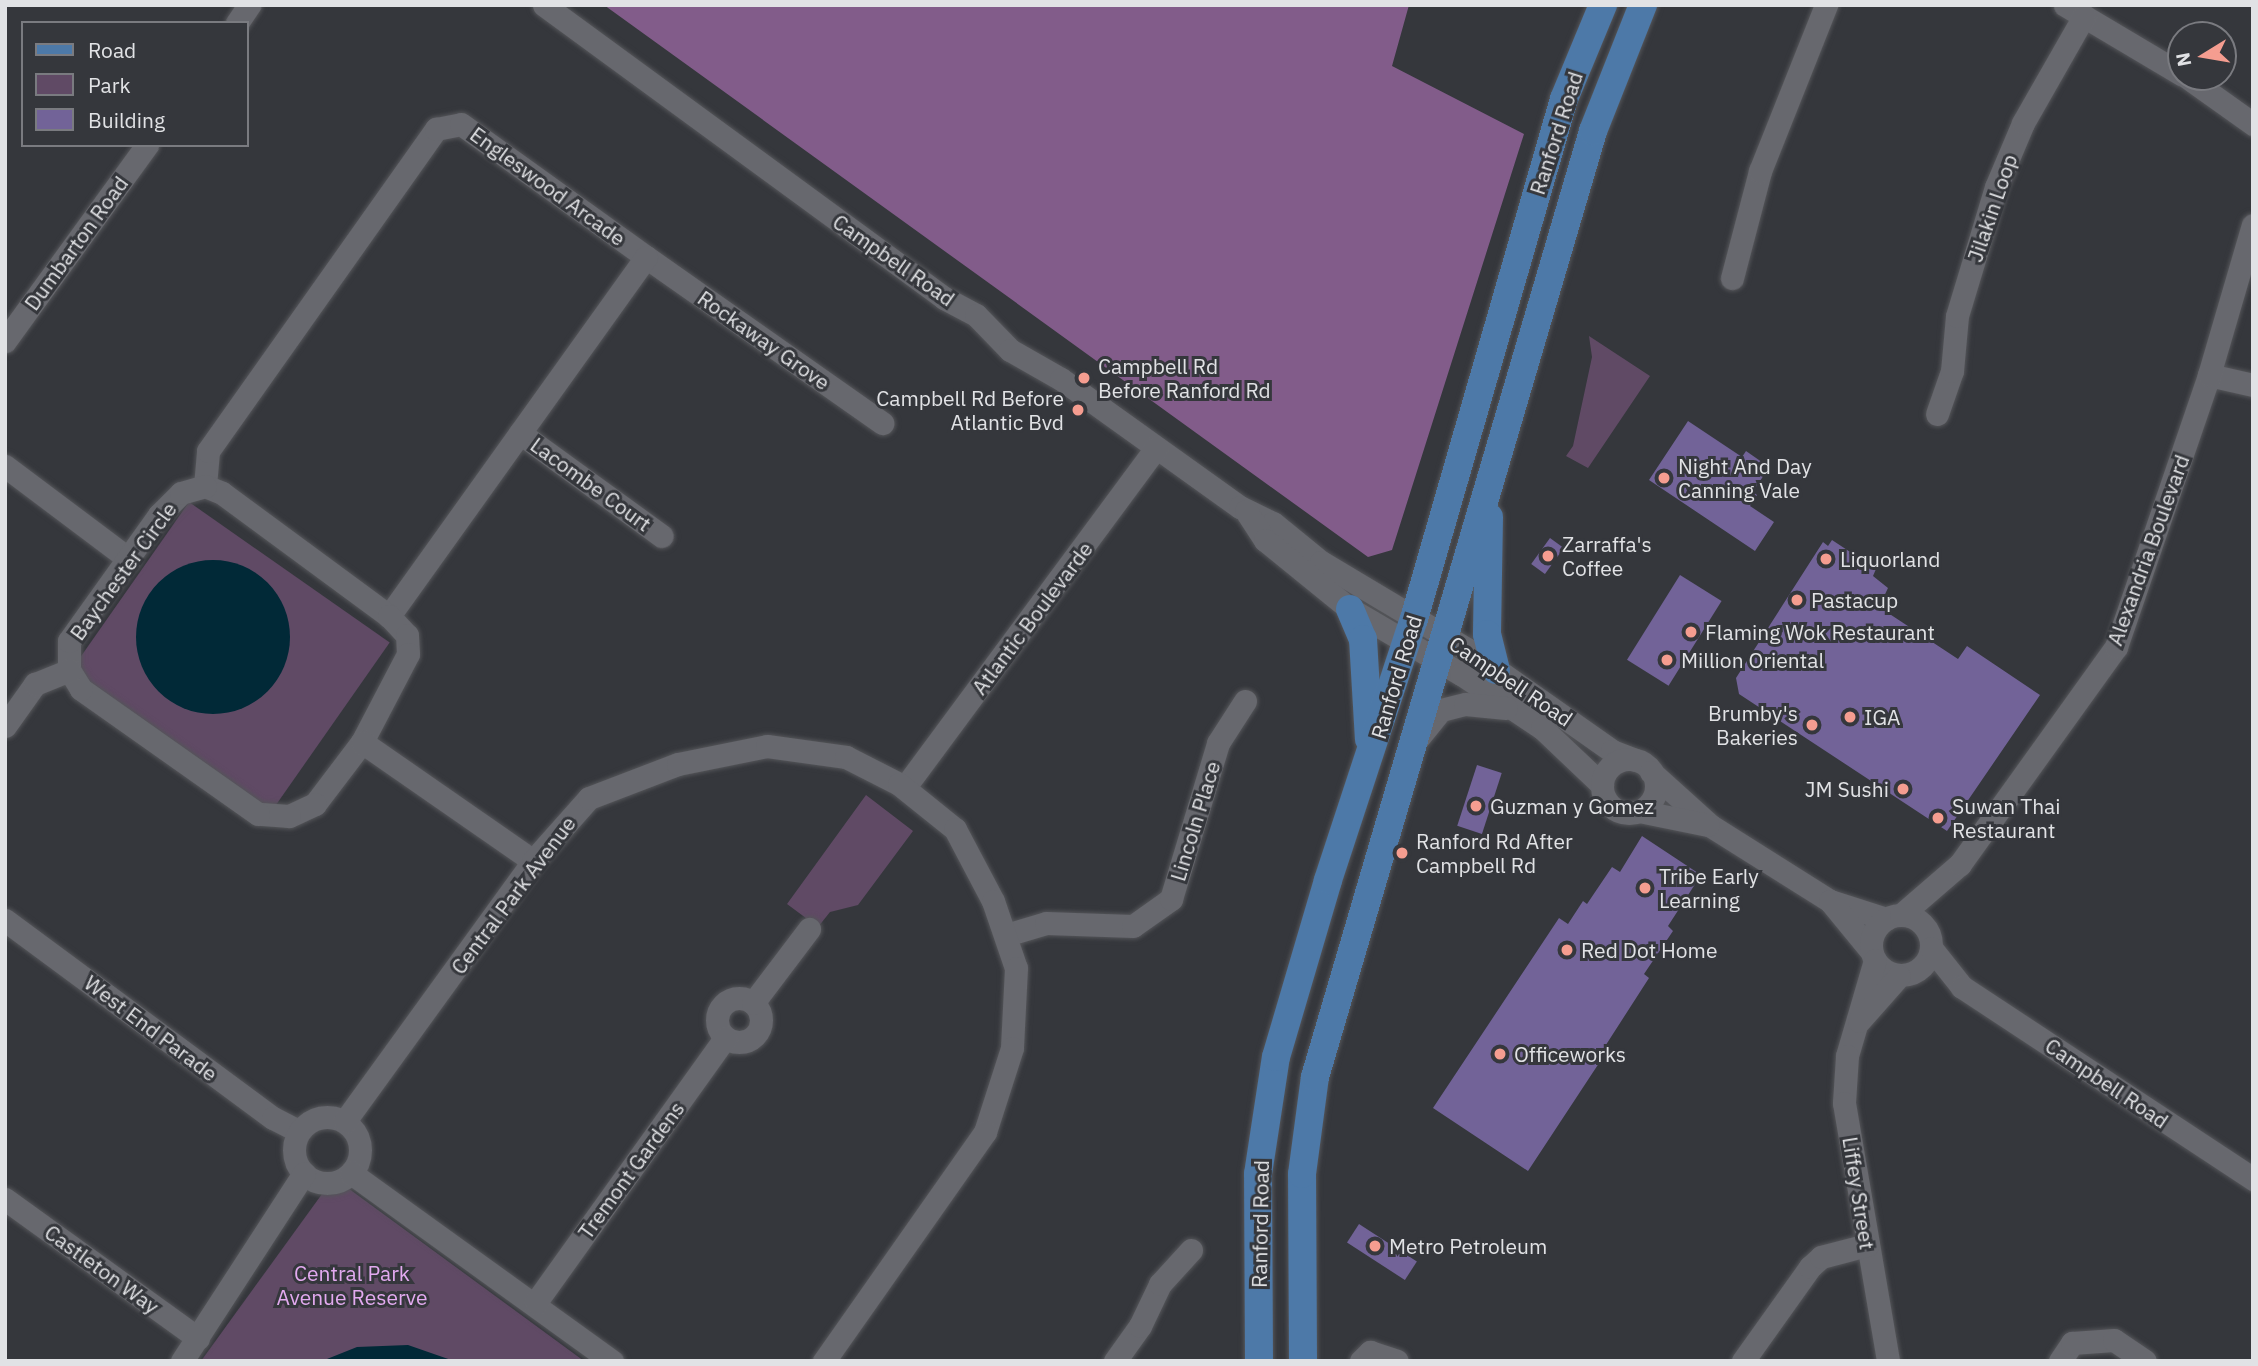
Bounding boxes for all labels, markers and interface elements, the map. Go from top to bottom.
legend [21,21,248,147]
north arrow [2167,21,2237,91]
text: Road [88,36,136,64]
text: N [2170,51,2196,69]
street label: Ranford Road [1524,68,1588,198]
text: Park [88,71,131,99]
text: Building [88,106,165,134]
street label: Engleswood Arcade [465,121,631,251]
street label: Jilakin Loop [1962,151,2022,265]
street label: Dumbarton Road [19,171,133,315]
street label: Campbell Road [828,209,960,311]
street label: Rockaway Grove [693,285,835,395]
place label: Campbell Rd Before Ranford Rd [1098,353,1271,403]
marker: Campbell Rd Before Ranford Rd [1076,370,1092,386]
place label: Campbell Rd Before Atlantic Bvd [876,385,1064,435]
marker: Campbell Rd Before Atlantic Bvd [1070,402,1086,418]
street label: Lacombe Court [526,432,656,536]
street label: Alexandria Boulevard [2102,451,2194,649]
place label: Night And Day Canning Vale [1678,453,1812,503]
marker: Night And Day Canning Vale [1656,470,1672,486]
street label: Baychester Circle [64,497,182,645]
place label: Zarraffa's Coffee [1562,531,1652,581]
street label: Atlantic Boulevarde [966,537,1098,699]
place label: Liquorland [1840,546,1940,572]
marker: Zarraffa's Coffee [1540,548,1556,564]
marker: Liquorland [1818,551,1834,567]
place label: Pastacup [1811,587,1898,613]
marker: Pastacup [1789,592,1805,608]
street label: Ranford Road [1365,612,1427,742]
place label: Flaming Wok Restaurant [1705,619,1935,645]
marker: Flaming Wok Restaurant [1683,624,1699,640]
street label: Campbell Road [1445,631,1577,731]
place label: Million Oriental [1681,647,1824,673]
marker: Million Oriental [1659,652,1675,668]
place label: Brumby's Bakeries [1708,700,1798,750]
place label: IGA [1864,704,1900,730]
marker: IGA [1842,709,1858,725]
marker: Brumby's Bakeries [1804,717,1820,733]
street label: Lincoln Place [1165,758,1225,884]
place label: JM Sushi [1805,776,1889,802]
marker: JM Sushi [1895,781,1911,797]
place label: Guzman y Gomez [1490,793,1654,819]
place label: Suwan Thai Restaurant [1952,793,2061,843]
marker: Guzman y Gomez [1468,798,1484,814]
marker: Suwan Thai Restaurant [1930,810,1946,826]
street label: Central Park Avenue [445,811,581,979]
place label: Ranford Rd After Campbell Rd [1416,828,1573,878]
marker: Ranford Rd After Campbell Rd [1394,845,1410,861]
place label: Tribe Early Learning [1659,863,1759,913]
marker: Tribe Early Learning [1637,880,1653,896]
place label: Red Dot Home [1581,937,1717,963]
marker: Red Dot Home [1559,942,1575,958]
street label: West End Parade [80,970,222,1086]
street label: Campbell Road [2041,1033,2173,1133]
place label: Officeworks [1514,1041,1626,1067]
marker: Officeworks [1492,1046,1508,1062]
street label: Tremont Gardens [573,1096,689,1244]
street label: Liffey Street [1838,1135,1880,1251]
street label: Ranford Road [1246,1160,1274,1288]
street label: Castleton Way [40,1219,164,1319]
place label: Metro Petroleum [1389,1233,1547,1259]
marker: Metro Petroleum [1367,1238,1383,1254]
park label: Central Park Avenue Reserve [276,1260,428,1310]

